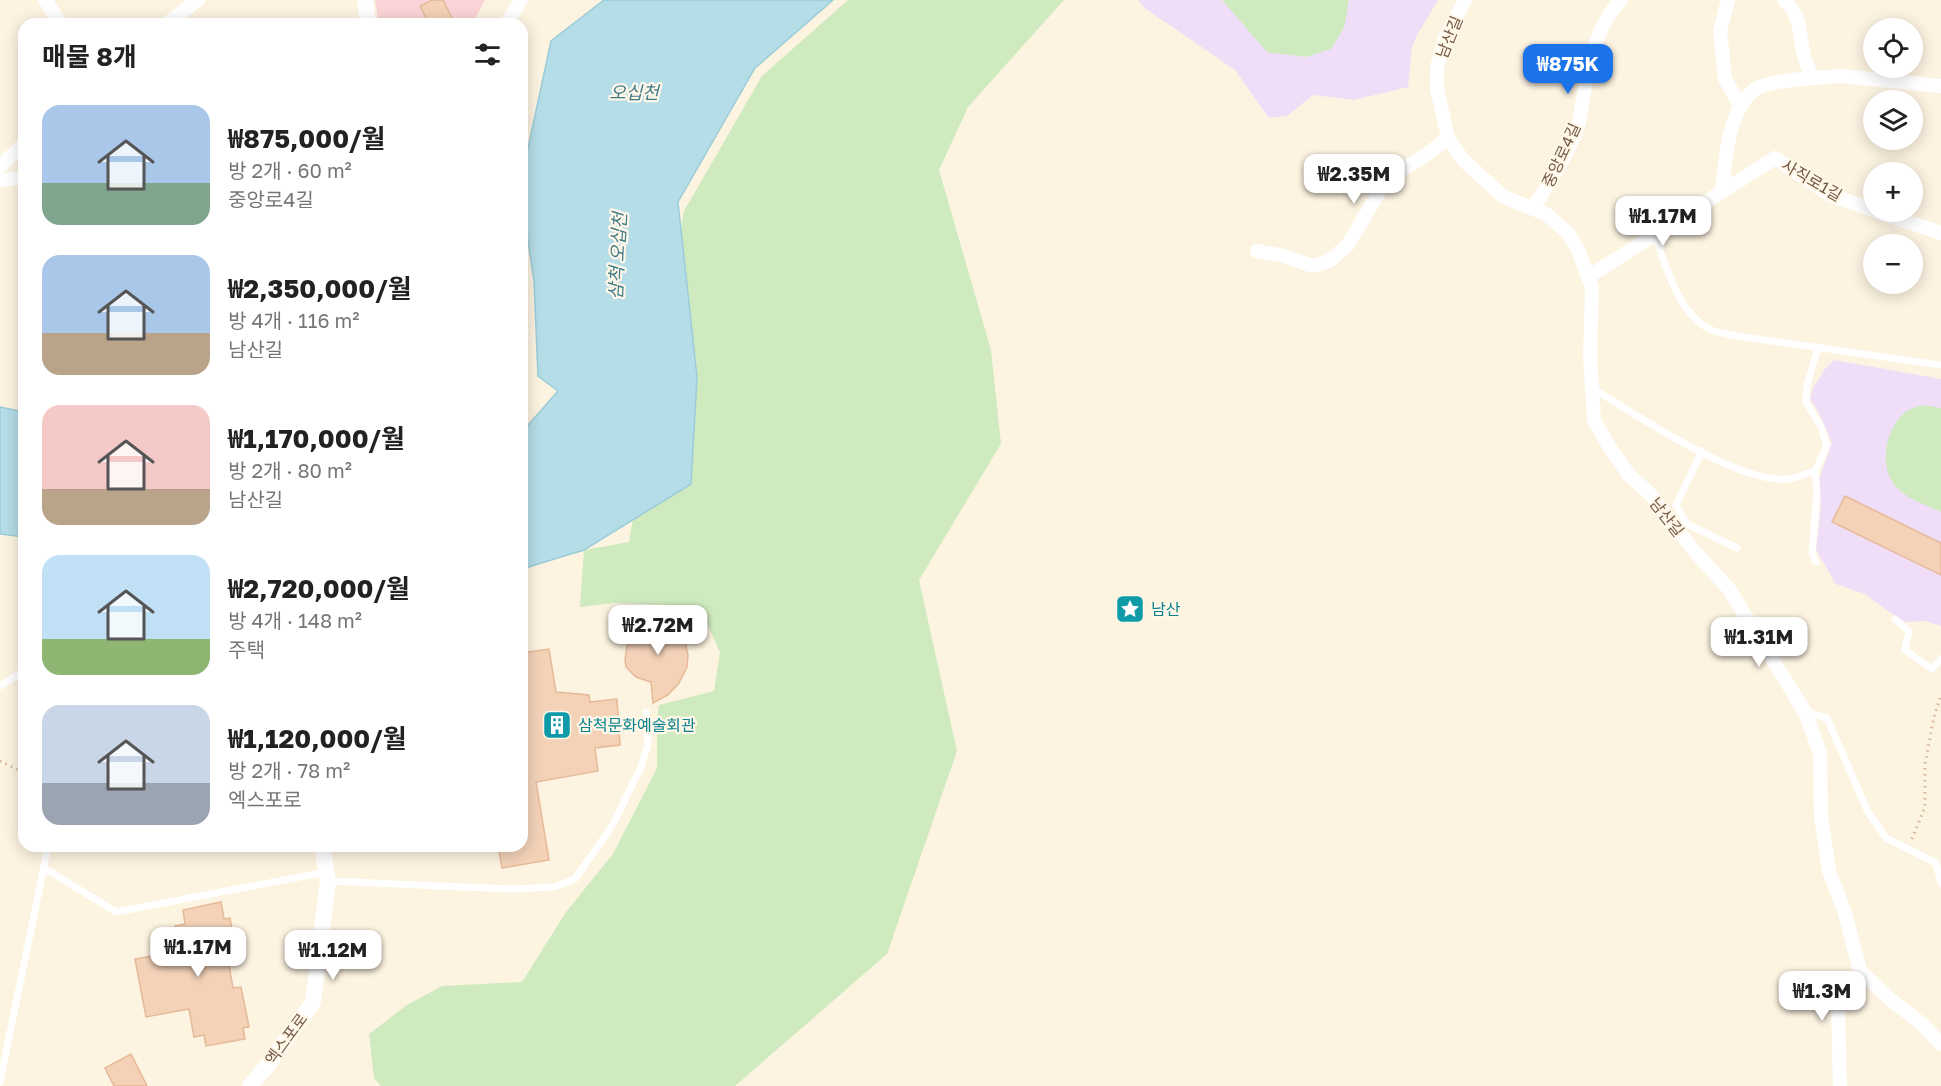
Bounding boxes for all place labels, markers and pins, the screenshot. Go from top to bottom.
pin: ₩875K [1526,44,1610,95]
pin: ₩2.35M [1305,154,1403,205]
pin: ₩1.17M [1614,196,1712,247]
place icon: 남산 [1114,593,1146,625]
place label: 남산 [1151,599,1181,619]
pin: ₩2.72M [609,605,707,656]
pin: ₩1.31M [1710,617,1808,668]
building icon: 삼척문화예술회관 [541,709,573,741]
place label: 삼척문화예술회관 [578,715,696,735]
pin: ₩1.17M [149,927,247,978]
pin: ₩1.12M [284,930,382,981]
pin: ₩1.3M [1780,971,1864,1022]

